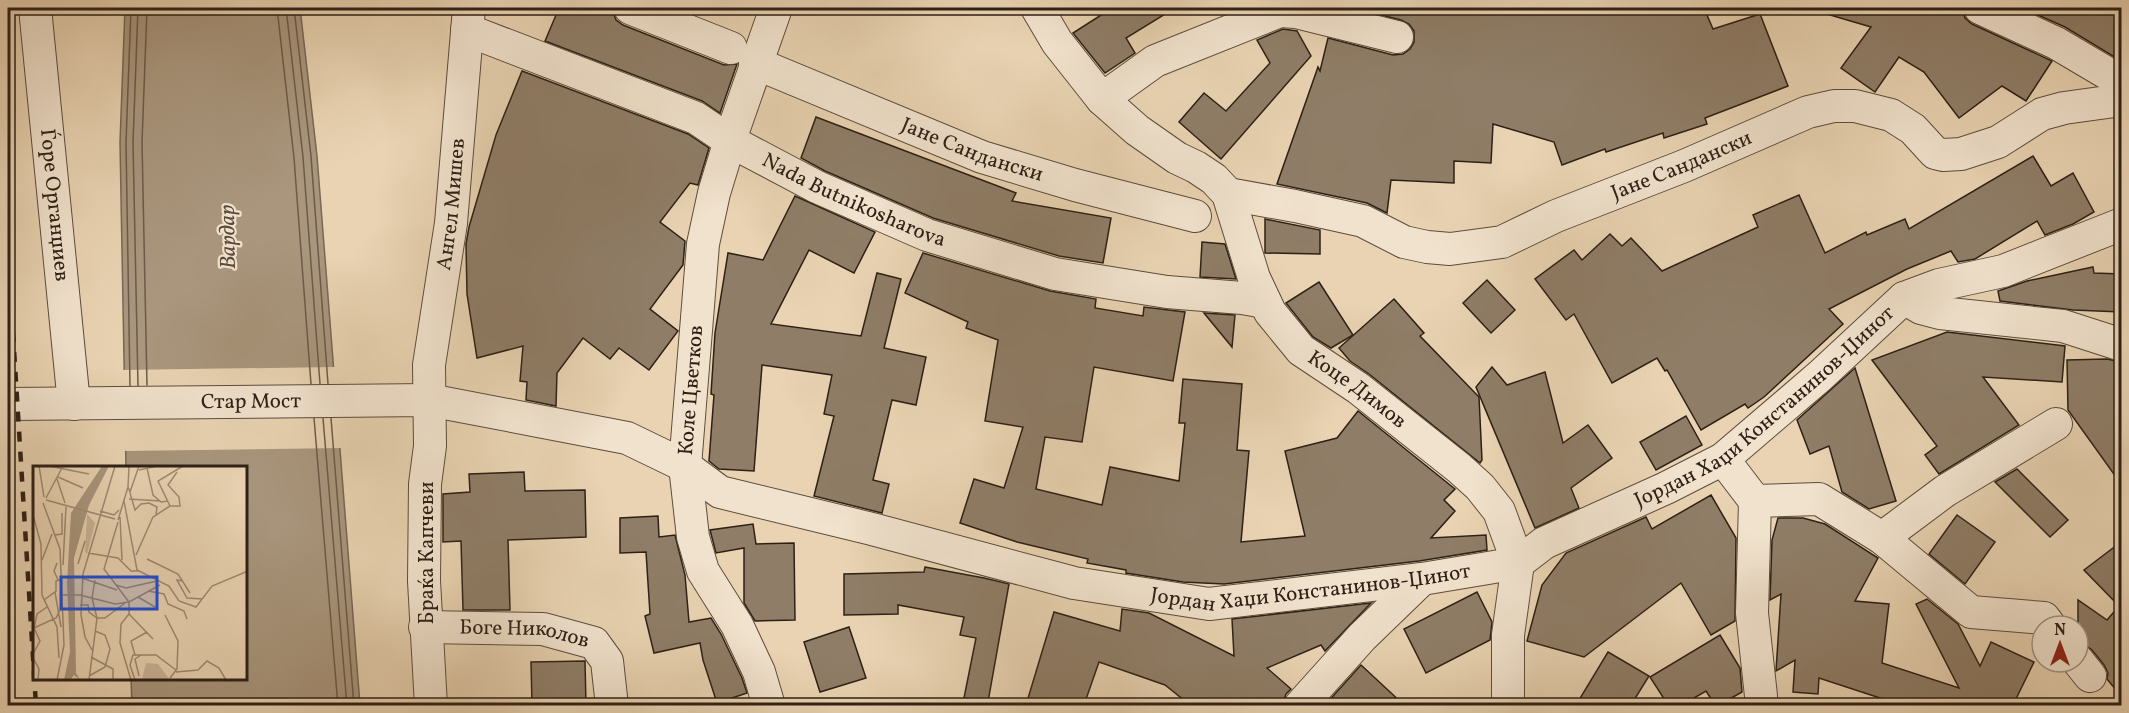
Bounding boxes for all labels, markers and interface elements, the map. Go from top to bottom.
street label: Јане Сандански [896,110,1047,189]
street label: Јане Сандански [1607,124,1757,208]
street label: Ѓоре Органџиев [32,127,76,283]
street label: Ангел Мишев [429,137,473,272]
street label: Nada Butnikosharova [757,146,949,254]
water label: Вардар [213,205,245,269]
street label: Јордан Хаџи Констанинов-Џинот [1630,299,1901,515]
street label: Коле Цветков [671,324,711,457]
street label: Коце Димов [1302,344,1413,435]
street label: Стар Мост [201,387,301,417]
inset map [33,466,248,680]
street label: Браќа Капчеви [413,481,442,624]
street label: Јордан Хаџи Констанинов-Џинот [1149,557,1473,619]
street label: Боге Николов [459,613,593,656]
north arrow [2030,614,2090,674]
text: N [2054,620,2066,642]

